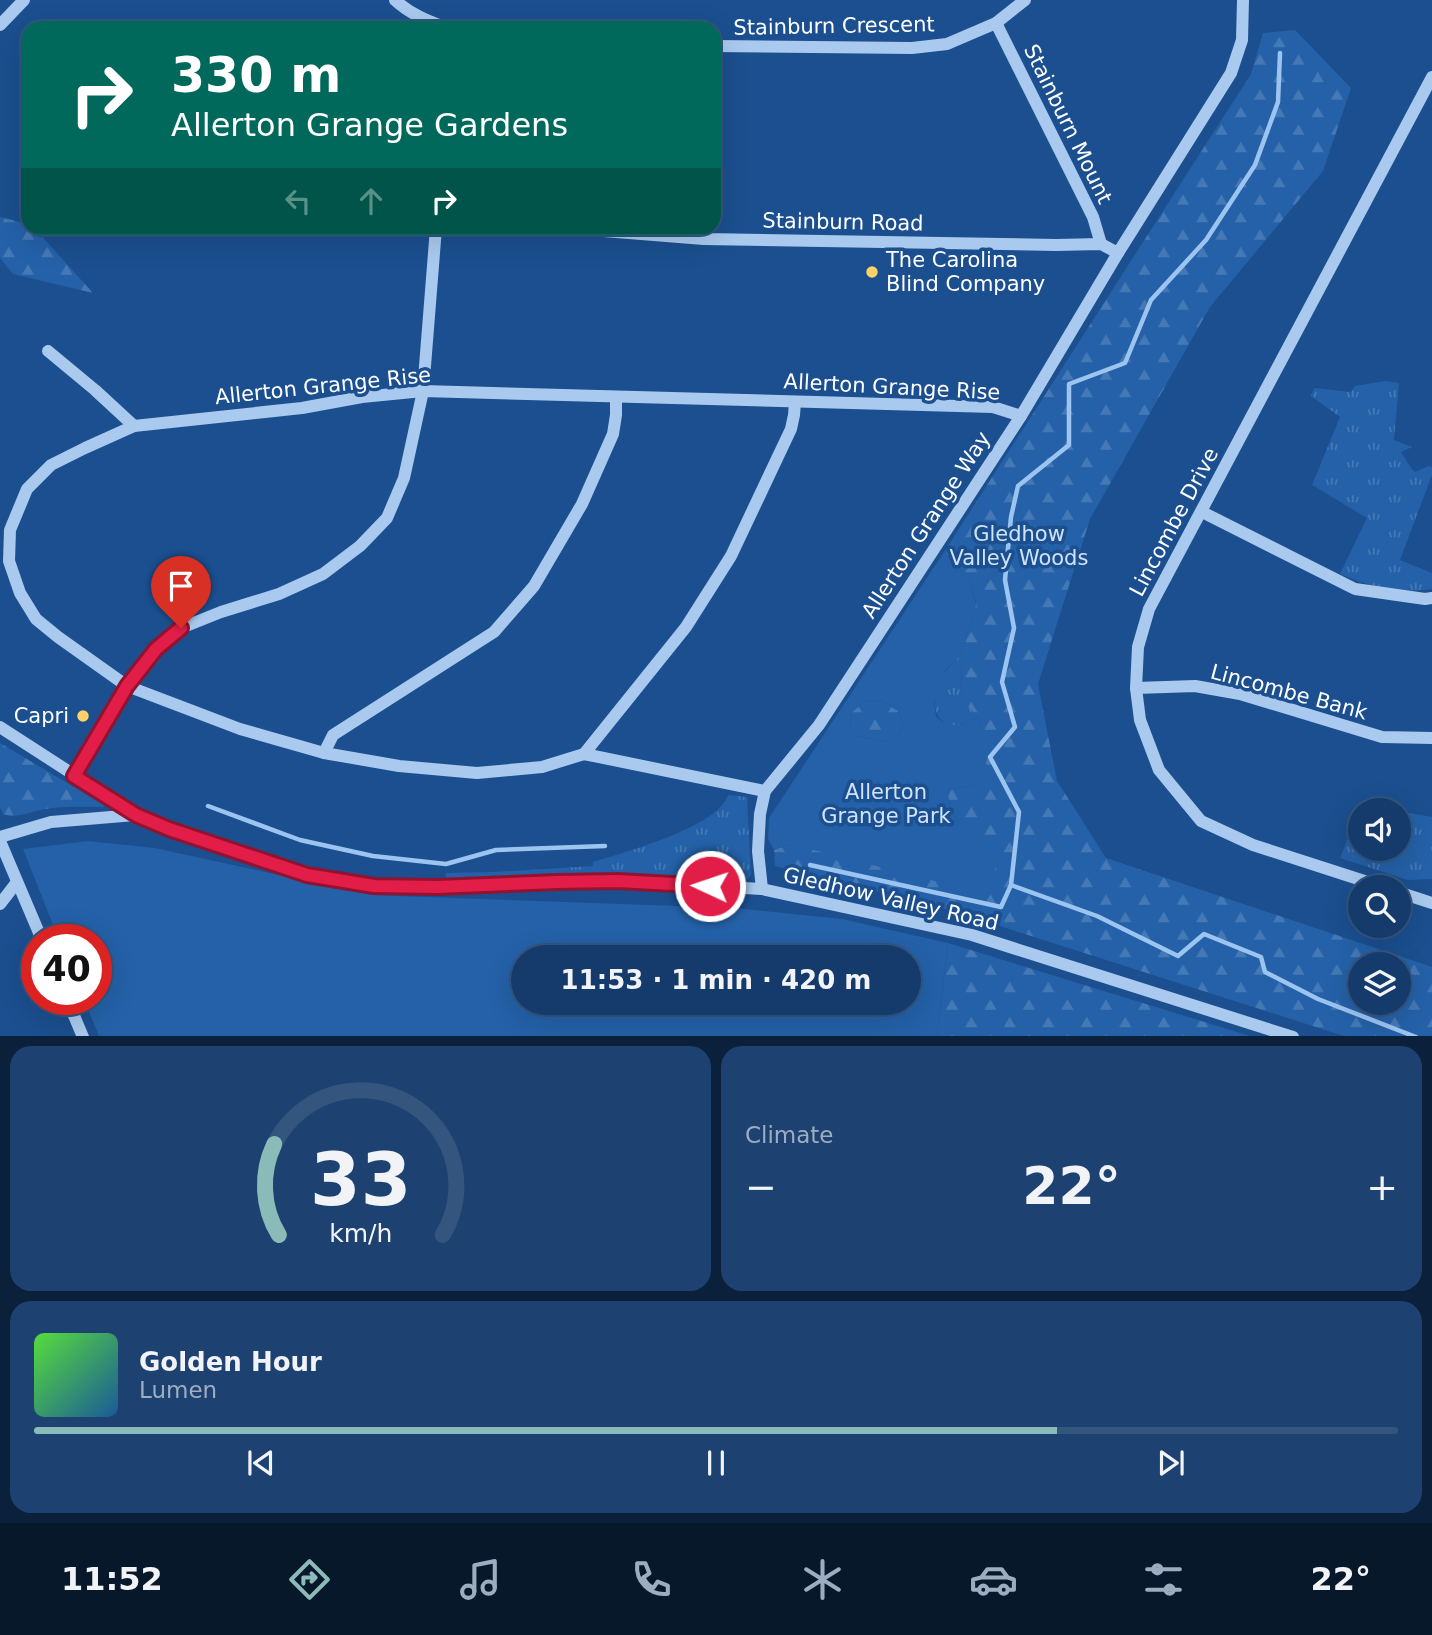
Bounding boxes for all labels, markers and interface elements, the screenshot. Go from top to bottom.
street label: Stainburn Crescent [733,12,935,40]
street label: Stainburn Mount [1019,40,1117,208]
text: 330 m [171,47,341,104]
icon: right [56,49,147,140]
text: Allerton Grange Gardens [171,106,568,144]
icon: left [279,182,317,220]
icon: ahead [352,182,390,220]
icon: right [425,182,463,220]
street label: Stainburn Road [762,209,924,235]
place label: The Carolina Blind Company [885,248,1045,296]
marker: The Carolina Blind Company [864,264,880,280]
street label: Allerton Grange Rise [214,363,432,409]
street label: Allerton Grange Rise [783,369,1001,405]
street label: Allerton Grange Way [857,427,995,623]
street label: Lincombe Drive [1125,444,1223,600]
park label: Gledhow Valley Woods [950,522,1088,570]
pin [151,556,211,628]
icon: arrive [162,567,200,605]
street label: Lincombe Bank [1208,660,1371,725]
place label: Capri [14,704,69,728]
marker: Capri [75,708,91,724]
park label: Allerton Grange Park [821,780,952,828]
map controls [1348,798,1411,1015]
button: sound [1348,798,1411,861]
position arrow [673,849,747,923]
street label: Gledhow Valley Road [781,863,1001,935]
button: search [1348,875,1411,938]
speed limit sign: 40 [21,924,112,1015]
button: layers [1348,952,1411,1015]
text: 11:53 · 1 min · 420 m [561,965,871,995]
text: Climate [745,1122,834,1148]
text: 33 [310,1137,411,1222]
text: 22° [1022,1156,1121,1216]
text: − [745,1165,777,1209]
text: + [1366,1165,1398,1209]
text: km/h [329,1218,392,1247]
text: Golden Hour [139,1347,322,1377]
text: Lumen [139,1377,217,1403]
icon: previous [242,1444,280,1482]
icon: pause [697,1444,735,1482]
icon: next [1152,1444,1190,1482]
icon: directions [285,1555,334,1604]
icon: music [456,1555,505,1604]
icon: phone [627,1555,676,1604]
icon: climate [798,1555,847,1604]
icon: car [969,1555,1018,1604]
icon: filters [1139,1555,1188,1604]
text: 11:52 [61,1560,163,1598]
text: 22° [1310,1560,1371,1598]

